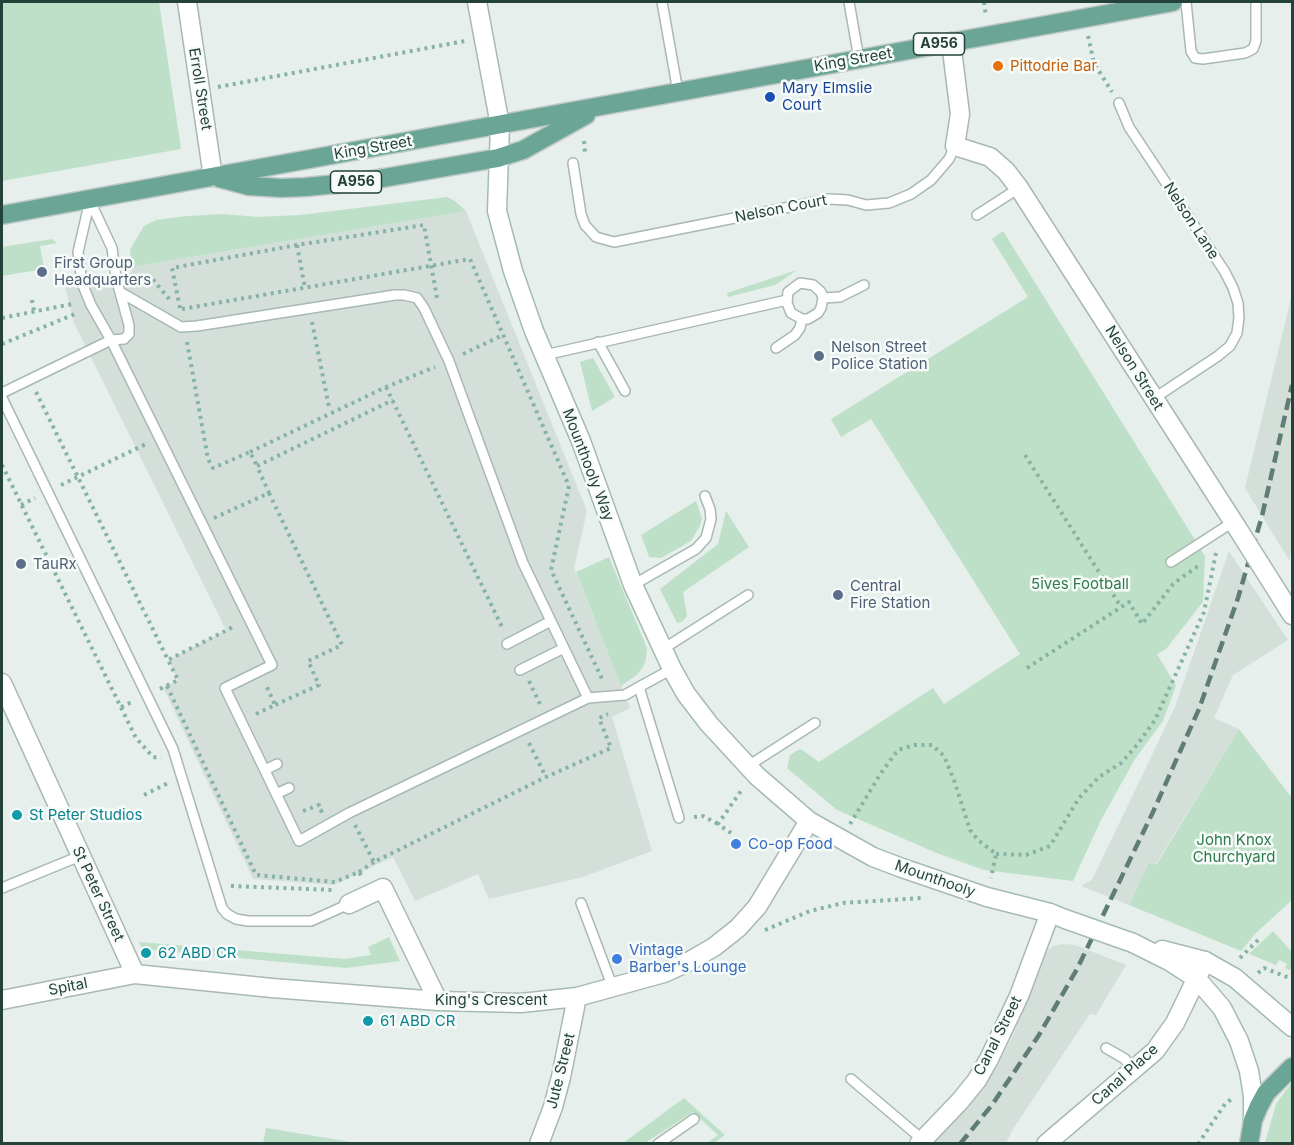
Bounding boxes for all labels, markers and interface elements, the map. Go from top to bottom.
road number: A956 [914,33,964,55]
street label: King Street [813,44,893,76]
street label: Erroll Street [185,47,215,131]
place label: Pittodrie Bar [1010,57,1097,75]
marker: Pittodrie Bar [991,59,1005,73]
place label: Mary Elmslie Court [782,79,872,114]
marker: Mary Elmslie Court [763,90,777,104]
street label: King Street [333,132,413,164]
road number: A956 [330,171,382,193]
street label: Nelson Lane [1159,179,1223,263]
street label: Nelson Court [733,191,829,227]
place label: First Group Headquarters [54,254,151,289]
marker: First Group Headquarters [35,265,49,279]
street label: Nelson Street [1101,323,1167,413]
place label: Nelson Street Police Station [831,338,928,373]
marker: Nelson Street Police Station [812,349,826,363]
street label: Mounthooly Way [558,406,618,524]
place label: TauRx [33,555,77,573]
marker: TauRx [14,557,28,571]
park label: 5ives Football [1031,575,1129,593]
place label: Central Fire Station [850,577,930,612]
marker: Central Fire Station [831,588,845,602]
place label: St Peter Studios [29,806,142,824]
marker: St Peter Studios [10,808,24,822]
park label: John Knox Churchyard [1193,831,1275,866]
place label: Co-op Food [748,835,833,853]
marker: Co-op Food [729,837,743,851]
street label: St Peter Street [68,844,128,944]
street label: Mounthooly [892,857,978,901]
place label: Vintage Barber's Lounge [629,941,746,976]
place label: 62 ABD CR [158,944,236,962]
marker: 62 ABD CR [139,946,153,960]
marker: Vintage Barber's Lounge [610,952,624,966]
street label: Spital [47,974,89,1000]
street label: King's Crescent [435,991,547,1009]
street label: Canal Street [970,993,1026,1079]
place label: 61 ABD CR [380,1012,455,1030]
marker: 61 ABD CR [361,1014,375,1028]
street label: Jute Street [543,1031,579,1111]
street label: Canal Place [1088,1040,1162,1110]

